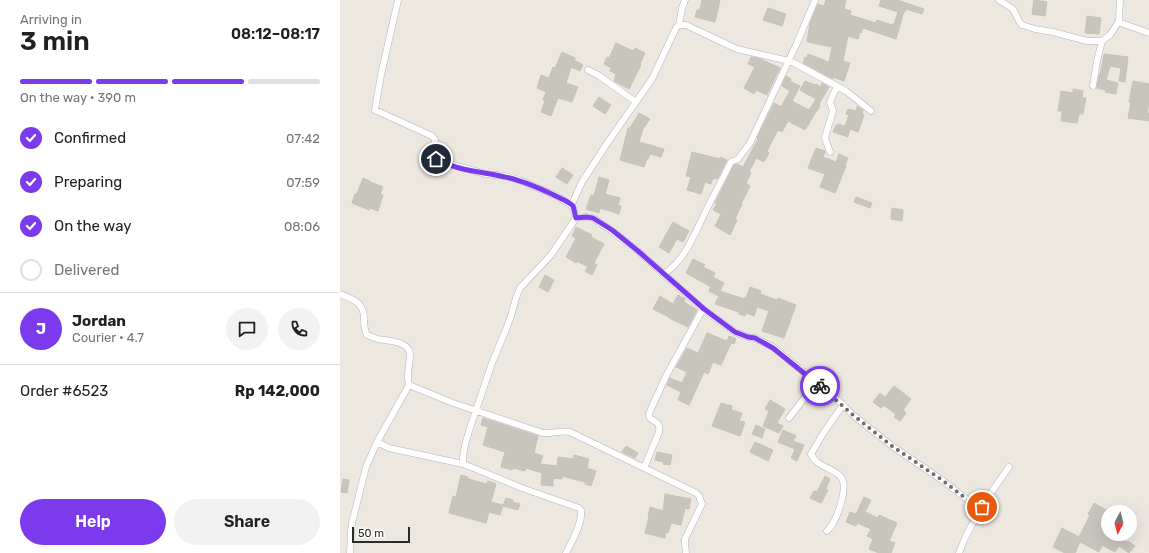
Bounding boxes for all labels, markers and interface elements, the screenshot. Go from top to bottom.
text: Arriving in [20,12,82,27]
text: 08:12–08:17 [231,25,320,43]
text: 3 min [20,26,90,57]
text: On the way · 390 m [20,90,136,105]
icon: check [20,127,42,149]
text: Confirmed [54,129,126,147]
text: 07:42 [286,131,320,146]
pin [419,142,453,176]
icon: home [425,148,447,170]
icon: check [20,171,42,193]
text: Preparing [54,173,122,191]
text: 07:59 [286,175,320,190]
icon: check [20,215,42,237]
text: On the way [54,217,132,235]
text: 08:06 [284,219,320,234]
text: Delivered [54,261,119,279]
button: chat [226,308,268,350]
button: phone [278,308,320,350]
text: Jordan [72,312,126,330]
text: J [36,320,46,338]
text: Courier · 4.7 [72,330,144,345]
courier [800,366,840,406]
icon: bike [809,375,831,397]
text: Order #6523 [20,382,108,400]
text: Rp 142,000 [235,382,320,400]
pin [965,490,999,524]
icon: bag [971,496,993,518]
button: Help [20,499,166,545]
button: Share [174,499,320,545]
north arrow [1101,505,1137,541]
map controls [1101,505,1137,541]
scale bar [352,525,410,544]
text: 50 m [358,527,384,540]

